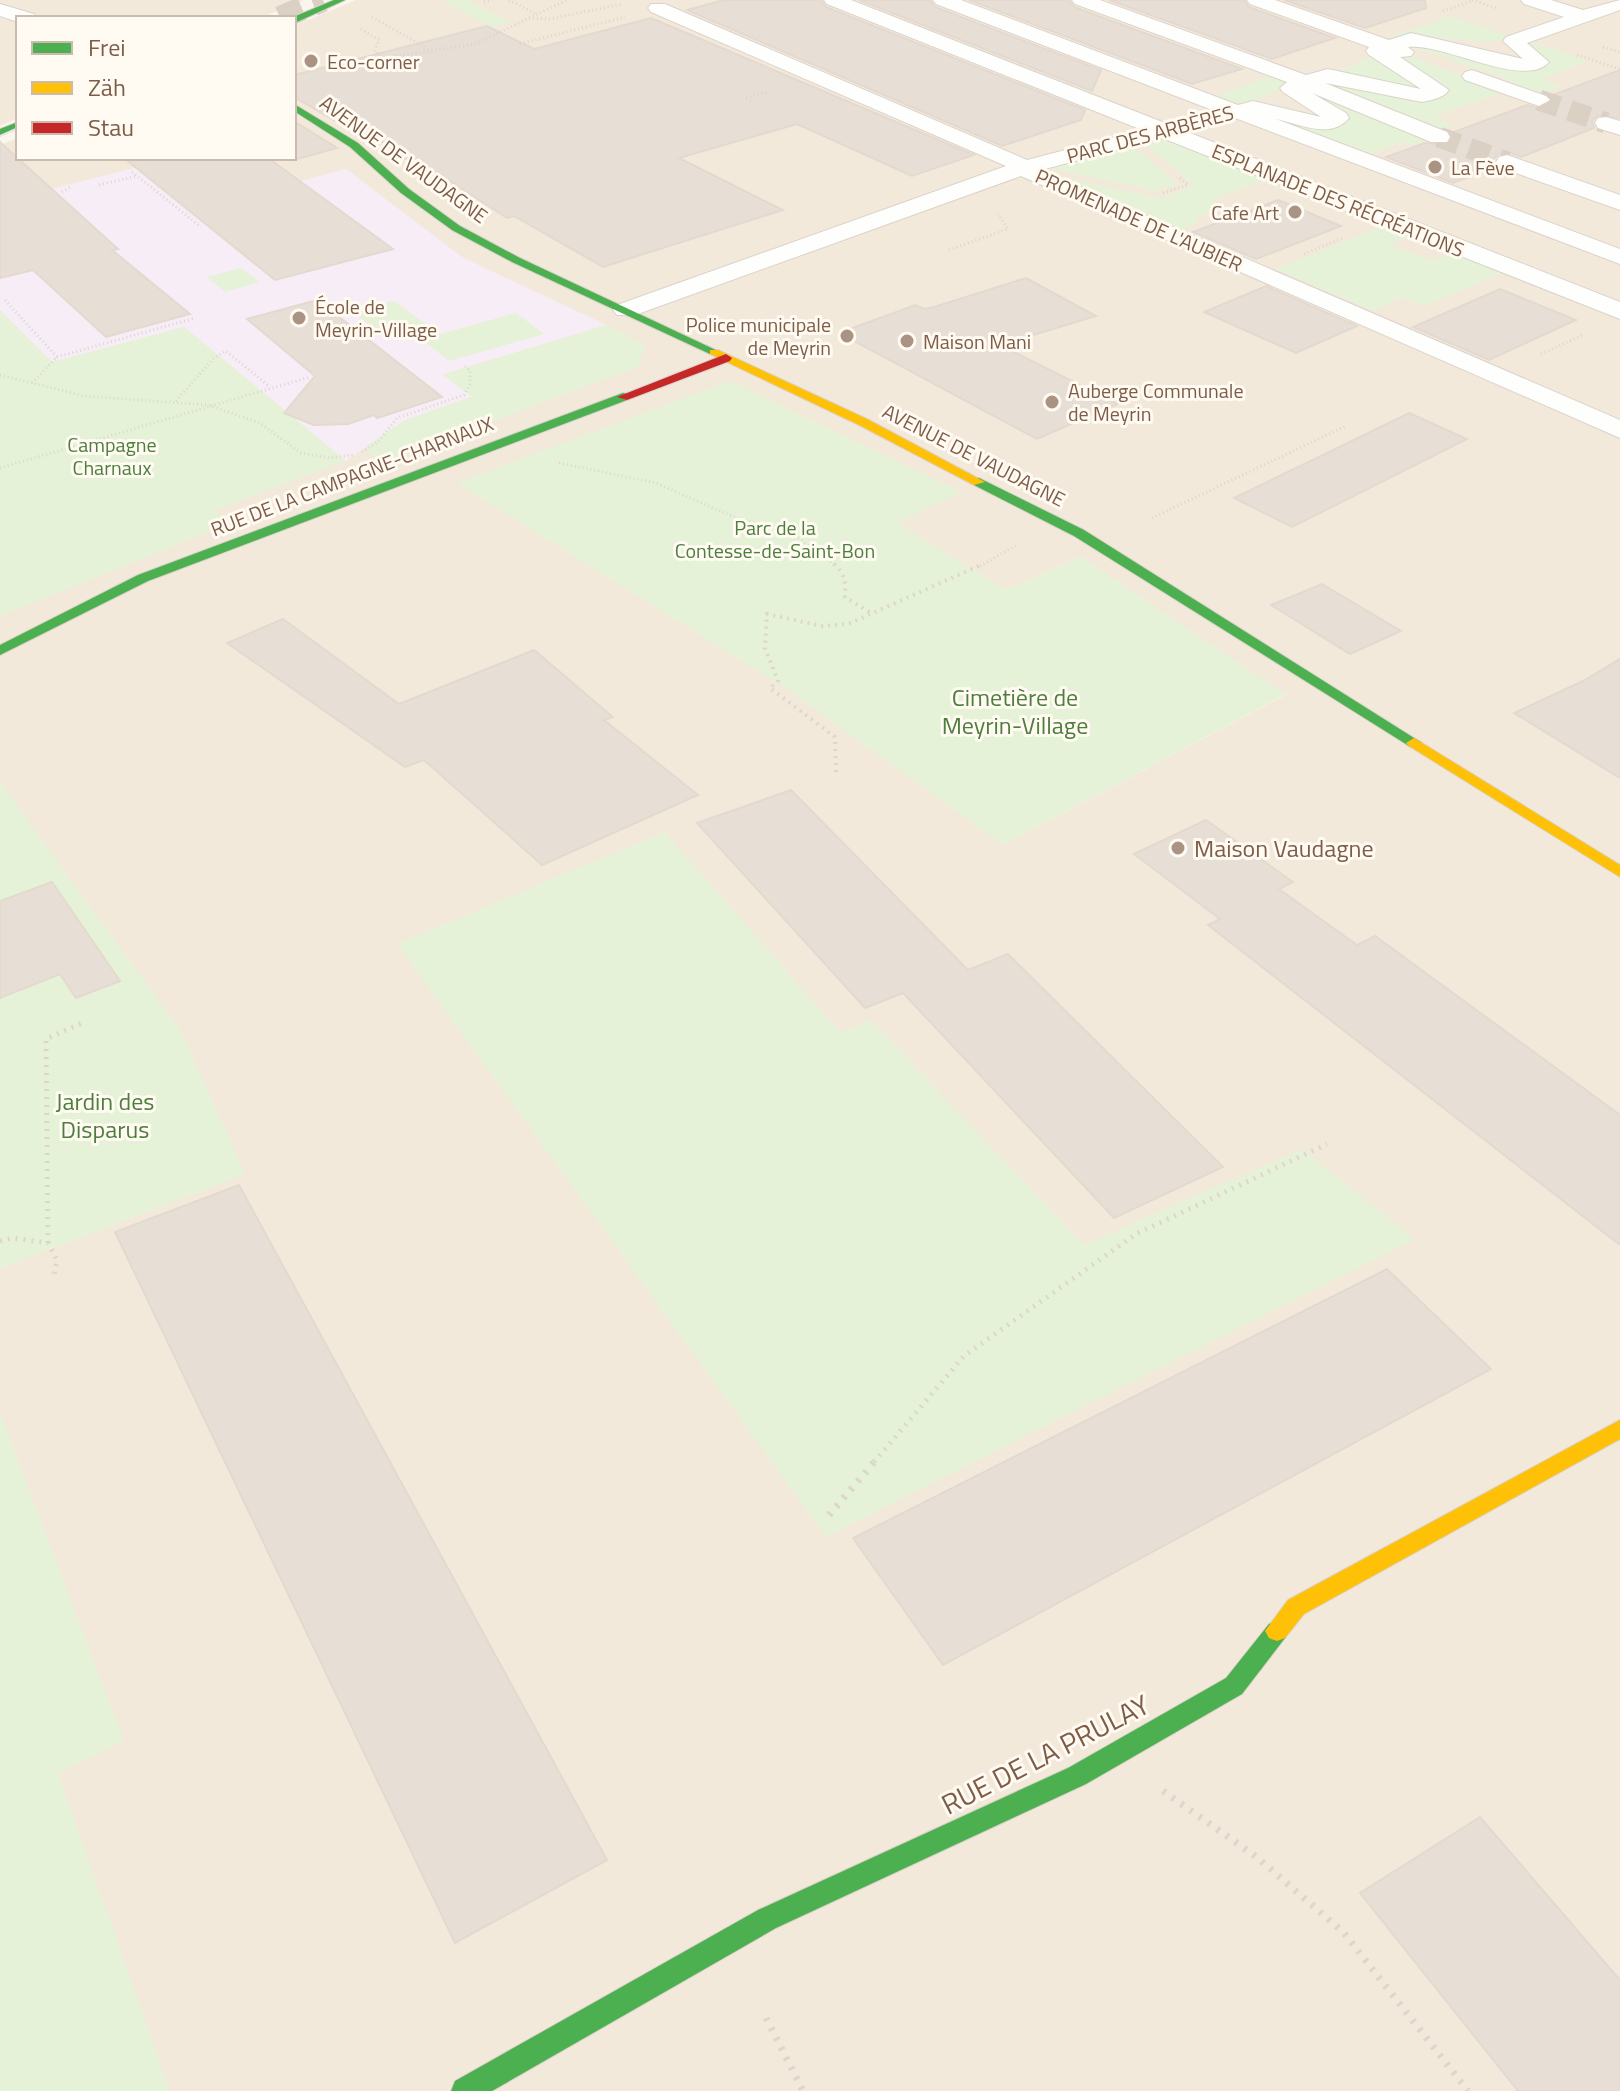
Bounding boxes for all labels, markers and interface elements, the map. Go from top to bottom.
legend [16,16,296,160]
text: Frei [88,29,126,65]
place label: Eco-corner [327,46,420,77]
marker: Eco-corner [302,52,320,70]
text: Zäh [88,69,126,105]
street label: AVENUE DE VAUDAGNE [313,87,495,231]
street label: PARC DES ARBÈRES [1063,97,1237,171]
text: Stau [88,109,134,145]
street label: ESPLANADE DES RÉCRÉATIONS [1207,135,1469,265]
place label: La Fève [1451,152,1515,183]
marker: La Fève [1426,158,1444,176]
street label: PROMENADE DE L'AUBIER [1030,160,1248,280]
place label: Cafe Art [1211,197,1279,228]
marker: Cafe Art [1286,203,1304,221]
place label: École de Meyrin-Village [315,291,437,345]
marker: École de Meyrin-Village [290,309,308,327]
place label: Police municipale de Meyrin [686,309,831,363]
place label: Maison Mani [923,326,1031,357]
marker: Police municipale de Meyrin [838,327,856,345]
marker: Maison Mani [898,332,916,350]
place label: Auberge Communale de Meyrin [1068,375,1244,429]
marker: Auberge Communale de Meyrin [1043,393,1061,411]
street label: AVENUE DE VAUDAGNE [877,396,1071,514]
street label: RUE DE LA CAMPAGNE-CHARNAUX [206,408,498,544]
park label: Campagne Charnaux [67,429,157,483]
park label: Parc de la Contesse-de-Saint-Bon [675,512,875,566]
park label: Cimetière de Meyrin-Village [942,679,1088,743]
place label: Maison Vaudagne [1194,830,1374,866]
marker: Maison Vaudagne [1169,839,1187,857]
park label: Jardin des Disparus [55,1083,155,1147]
street label: RUE DE LA PRULAY [933,1683,1157,1825]

